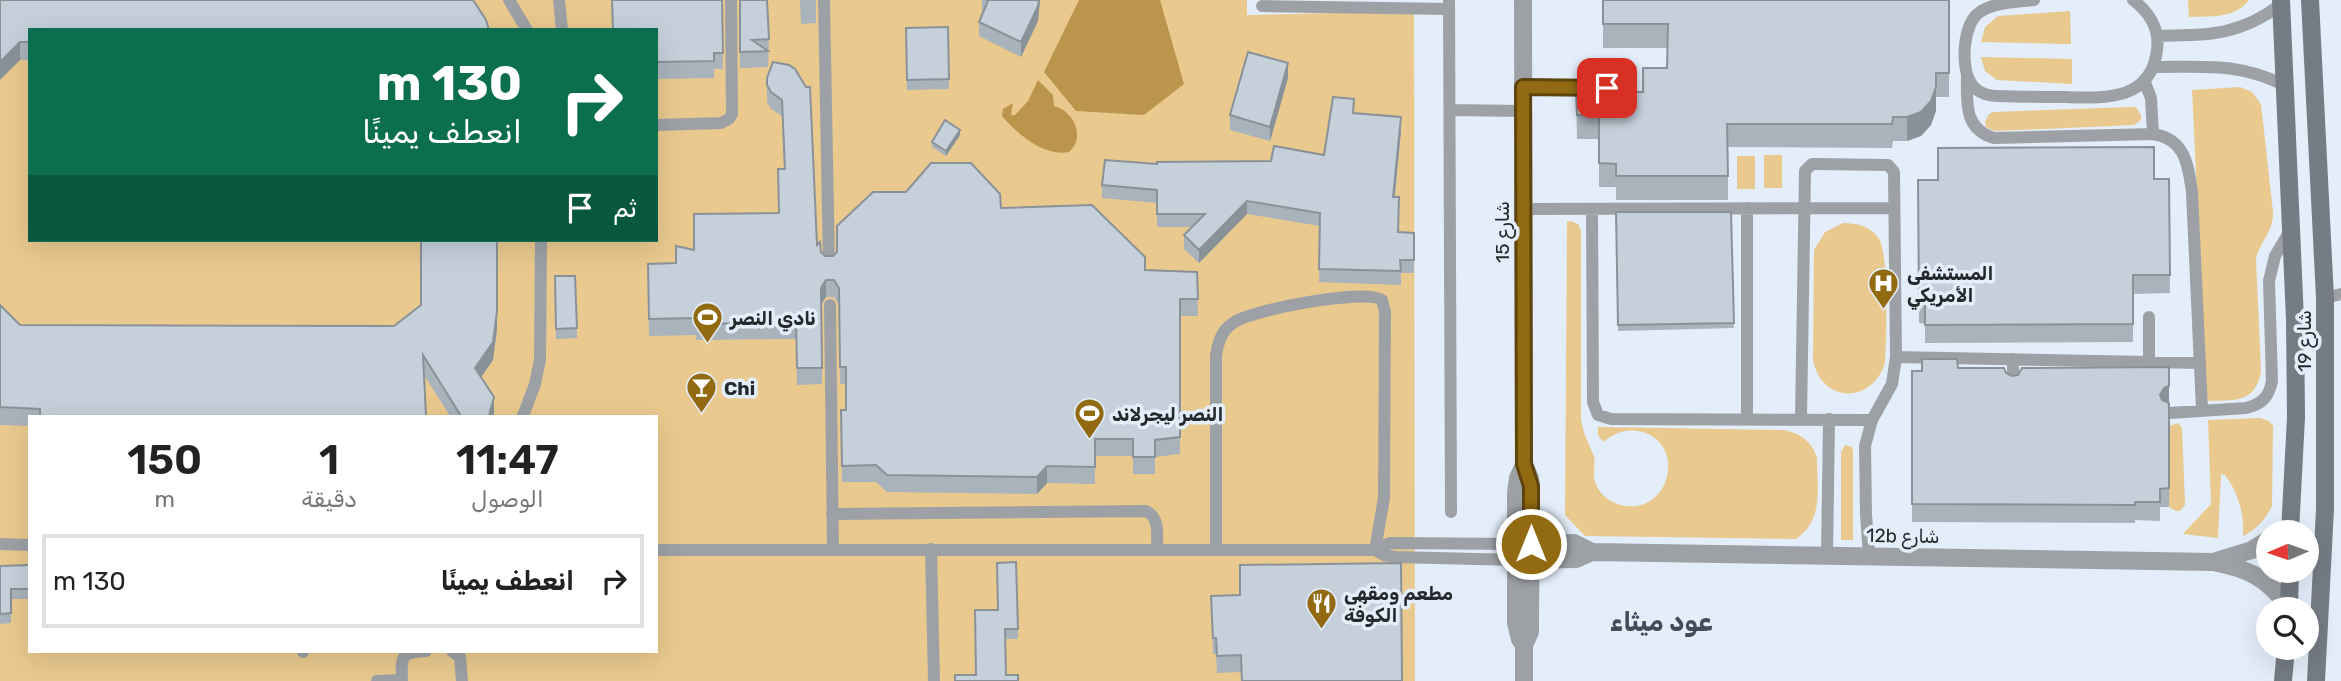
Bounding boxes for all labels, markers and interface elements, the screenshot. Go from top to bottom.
text: 130 m [377,54,522,112]
icon: right [546,56,637,147]
pin [1577,58,1637,118]
icon: arrive [1588,69,1626,107]
text: انعطف يمينًا [362,113,522,151]
icon: arrive [561,189,599,227]
text: ثم [613,193,637,224]
street label: شارع 15 [1491,201,1516,263]
place label: المستشفى الأمريكي [1907,262,1993,310]
hospital icon: المستشفى الأمريكي [1867,267,1901,311]
sports icon: نادي النصر [690,301,724,345]
place label: نادي النصر [729,307,816,332]
street label: شارع 19 [2293,310,2318,372]
bar icon: Chi [684,371,718,415]
place label: Chi [724,377,755,400]
sports icon: النصر ليجرلاند [1072,397,1106,441]
place label: النصر ليجرلاند [1112,403,1223,426]
text: 150 [127,435,202,485]
text: 1 [319,435,339,485]
text: 11:47 [456,435,559,485]
text: m [154,485,175,513]
text: دقيقة [301,485,357,513]
text: الوصول [471,485,544,513]
position arrow [1494,507,1568,581]
north arrow [2256,520,2319,583]
map controls [2256,520,2319,660]
street label: 12b شارع [1866,524,1940,550]
icon: right [595,562,633,600]
text: 130 m [53,566,126,597]
text: انعطف يمينًا [441,566,574,597]
place label: مطعم ومقهى الكوفة [1344,582,1453,627]
restaurant icon: مطعم ومقهى الكوفة [1304,587,1338,631]
button: search [2256,597,2319,660]
district label: عود ميثاء [1609,607,1713,638]

